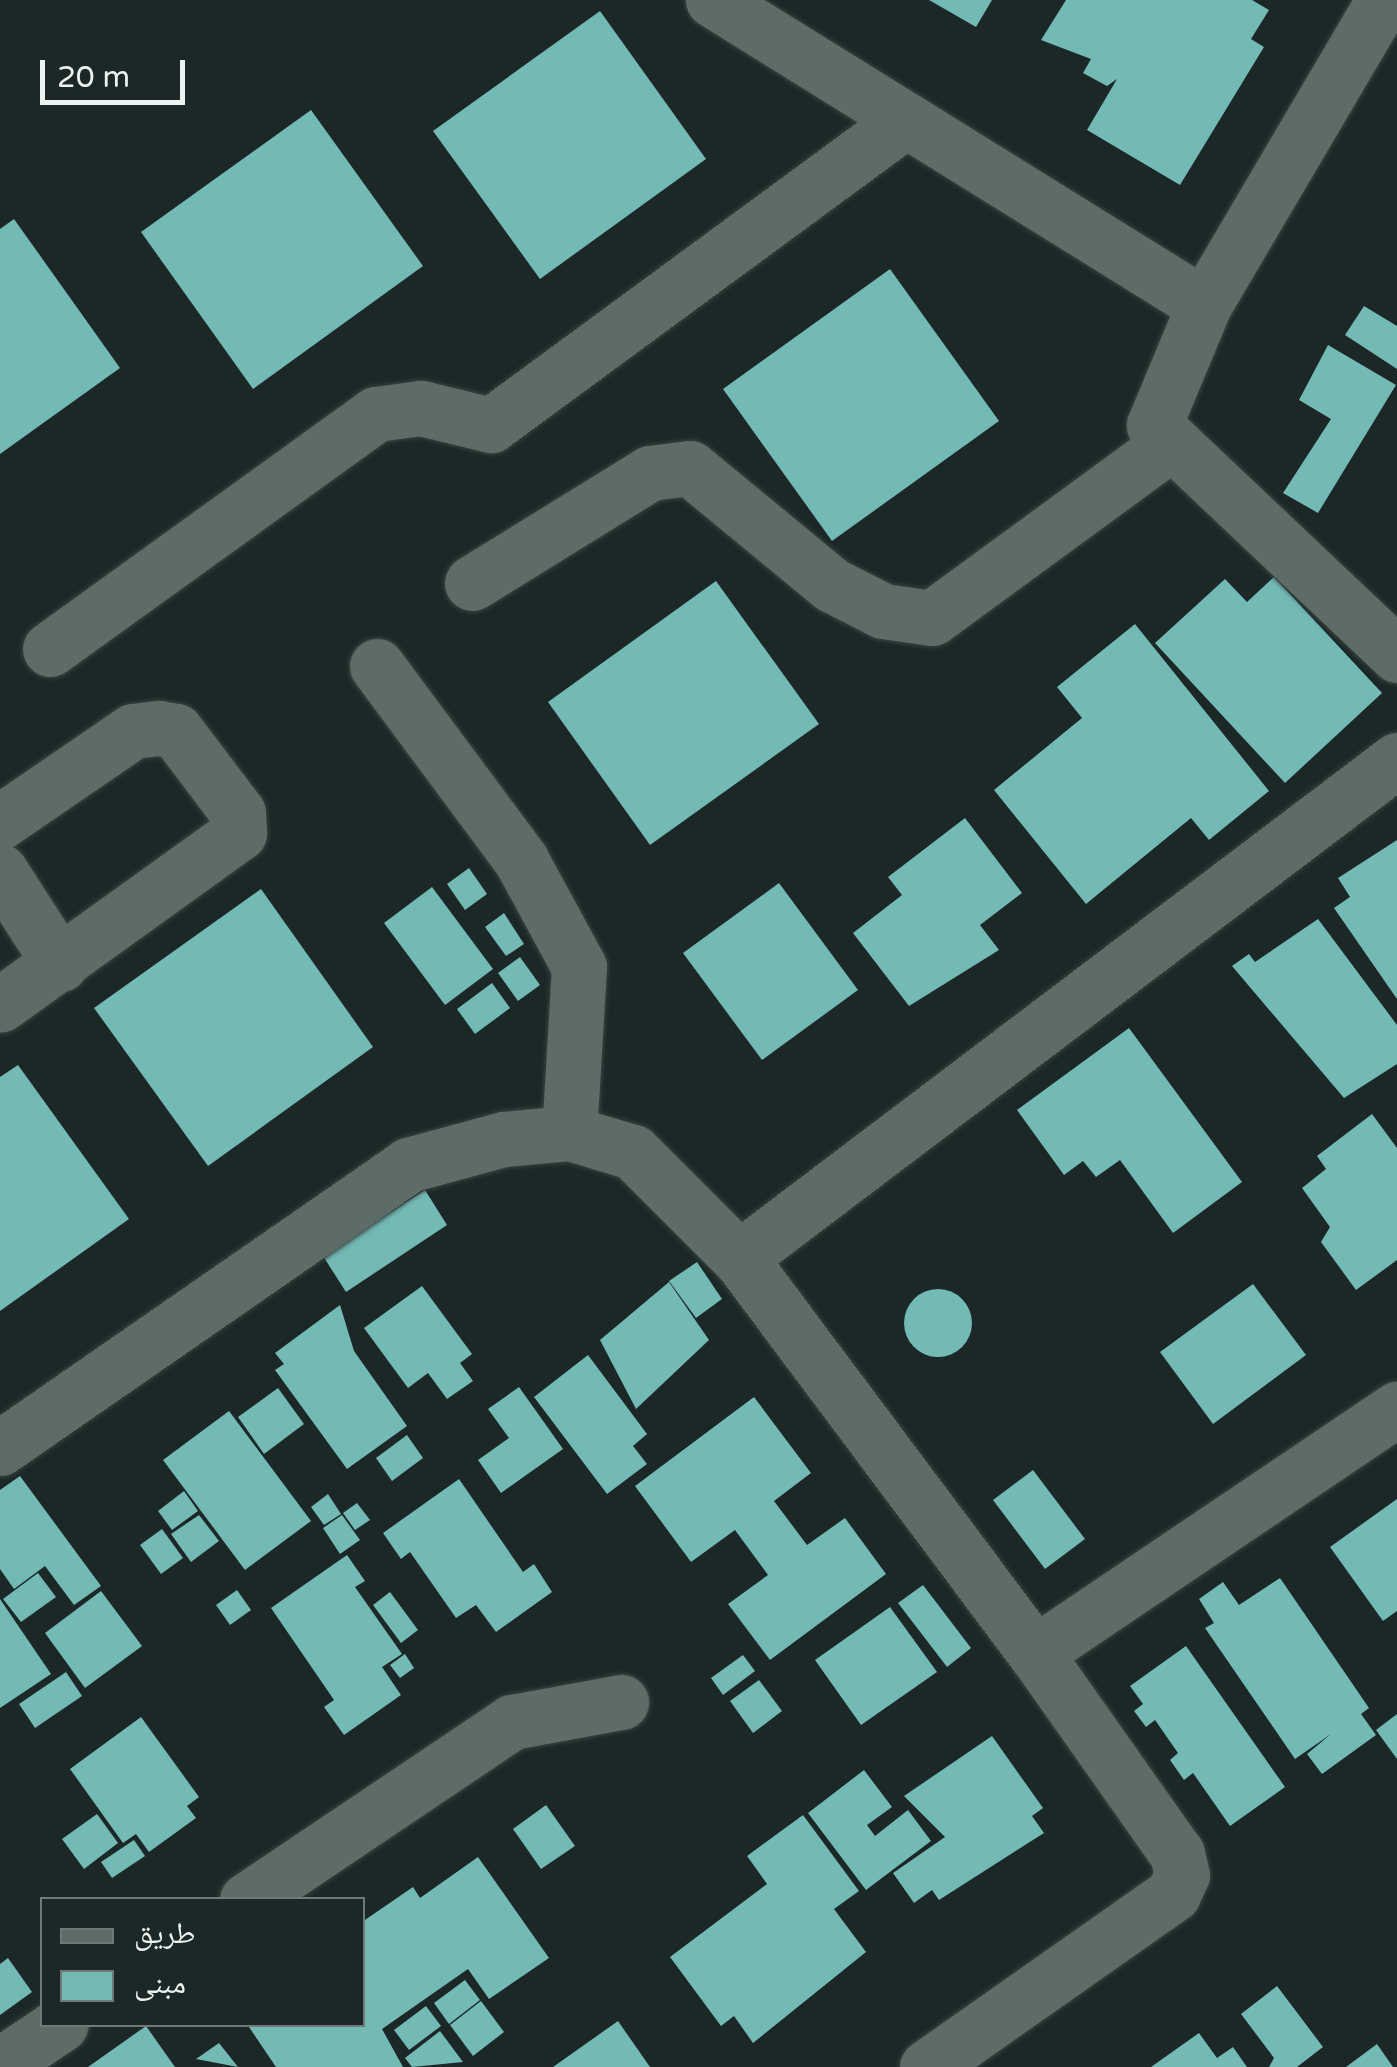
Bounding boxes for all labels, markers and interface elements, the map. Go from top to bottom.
scale bar [45,40,190,102]
text: 20 m [57,59,130,96]
legend [40,1897,365,2027]
text: طريق [134,1915,195,1952]
text: مبنى [134,1965,186,2002]

